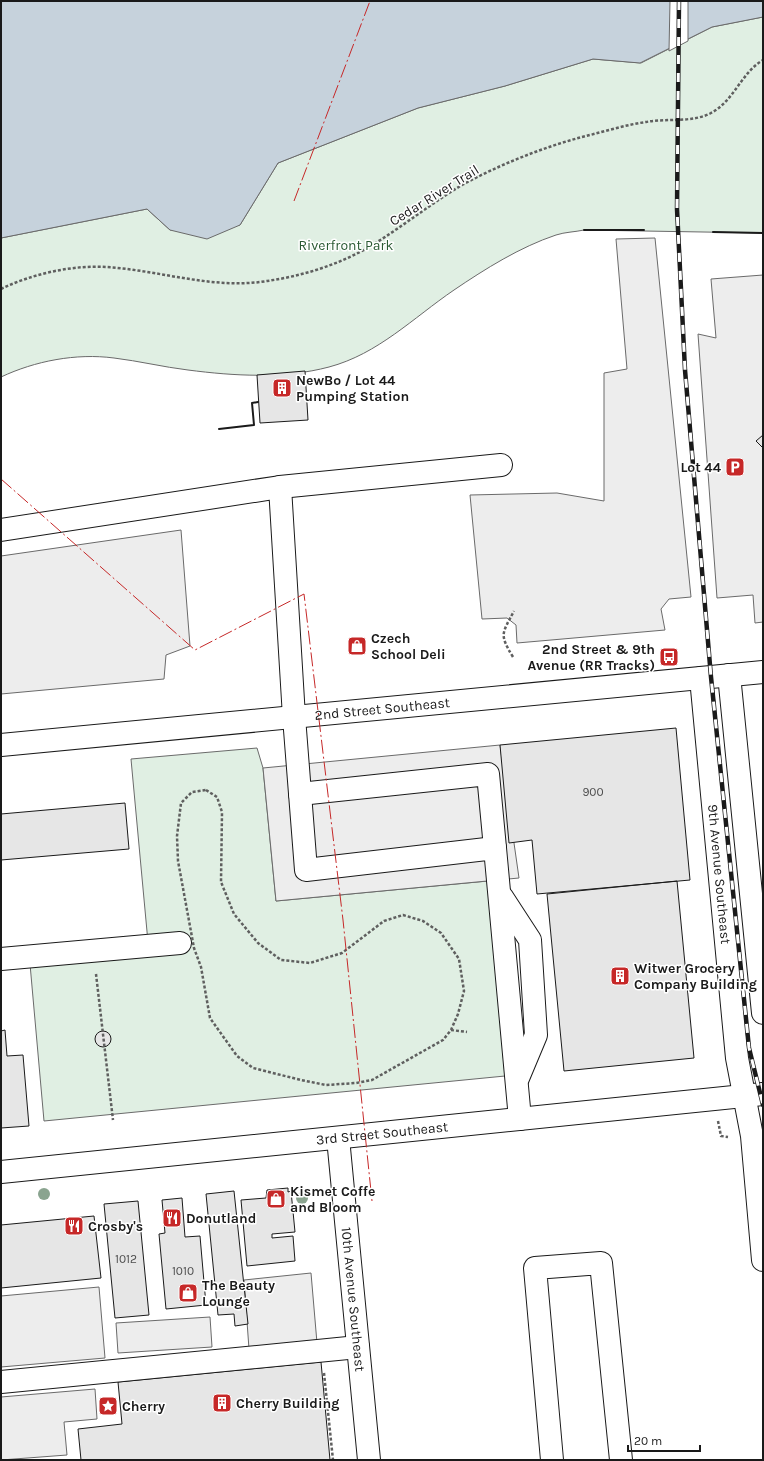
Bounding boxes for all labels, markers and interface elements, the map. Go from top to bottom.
street label: Cedar River Trail [386,161,482,230]
park label: Riverfront Park [299,237,394,254]
place label: NewBo / Lot 44 Pumping Station [296,372,409,405]
building icon: NewBo / Lot 44 Pumping Station [271,377,293,399]
parking icon: Lot 44 [724,456,746,478]
place label: Lot 44 [680,459,722,476]
place label: Czech School Deli [371,630,446,663]
shop icon: Czech School Deli [346,635,368,657]
place label: 2nd Street & 9th Avenue (RR Tracks) [528,641,655,674]
bus stop icon: 2nd Street & 9th Avenue (RR Tracks) [658,646,680,668]
street label: 2nd Street Southeast [314,694,451,724]
house number: 900 [582,785,604,799]
street label: 9th Avenue Southeast [704,803,734,945]
place label: Witwer Grocery Company Building [634,960,757,993]
building icon: Witwer Grocery Company Building [609,965,631,987]
street label: 3rd Street Southeast [315,1118,449,1149]
place label: Kismet Coffe and Bloom [290,1183,375,1216]
shop icon: Kismet Coffe and Bloom [265,1188,287,1210]
restaurant icon: Donutland [161,1207,183,1229]
place label: Donutland [186,1210,256,1227]
restaurant icon: Crosby's [63,1215,85,1237]
place label: Crosby's [88,1218,143,1235]
street label: 10th Avenue Southeast [338,1226,368,1372]
house number: 1012 [115,1252,137,1266]
house number: 1010 [172,1264,194,1278]
place label: The Beauty Lounge [202,1277,275,1310]
shop icon: The Beauty Lounge [177,1282,199,1304]
building icon: Cherry Building [211,1392,233,1414]
place icon: Cherry [97,1395,119,1417]
place label: Cherry Building [236,1395,339,1412]
place label: Cherry [122,1398,165,1415]
scale bar [628,1427,700,1453]
text: 20 m [634,1434,662,1448]

